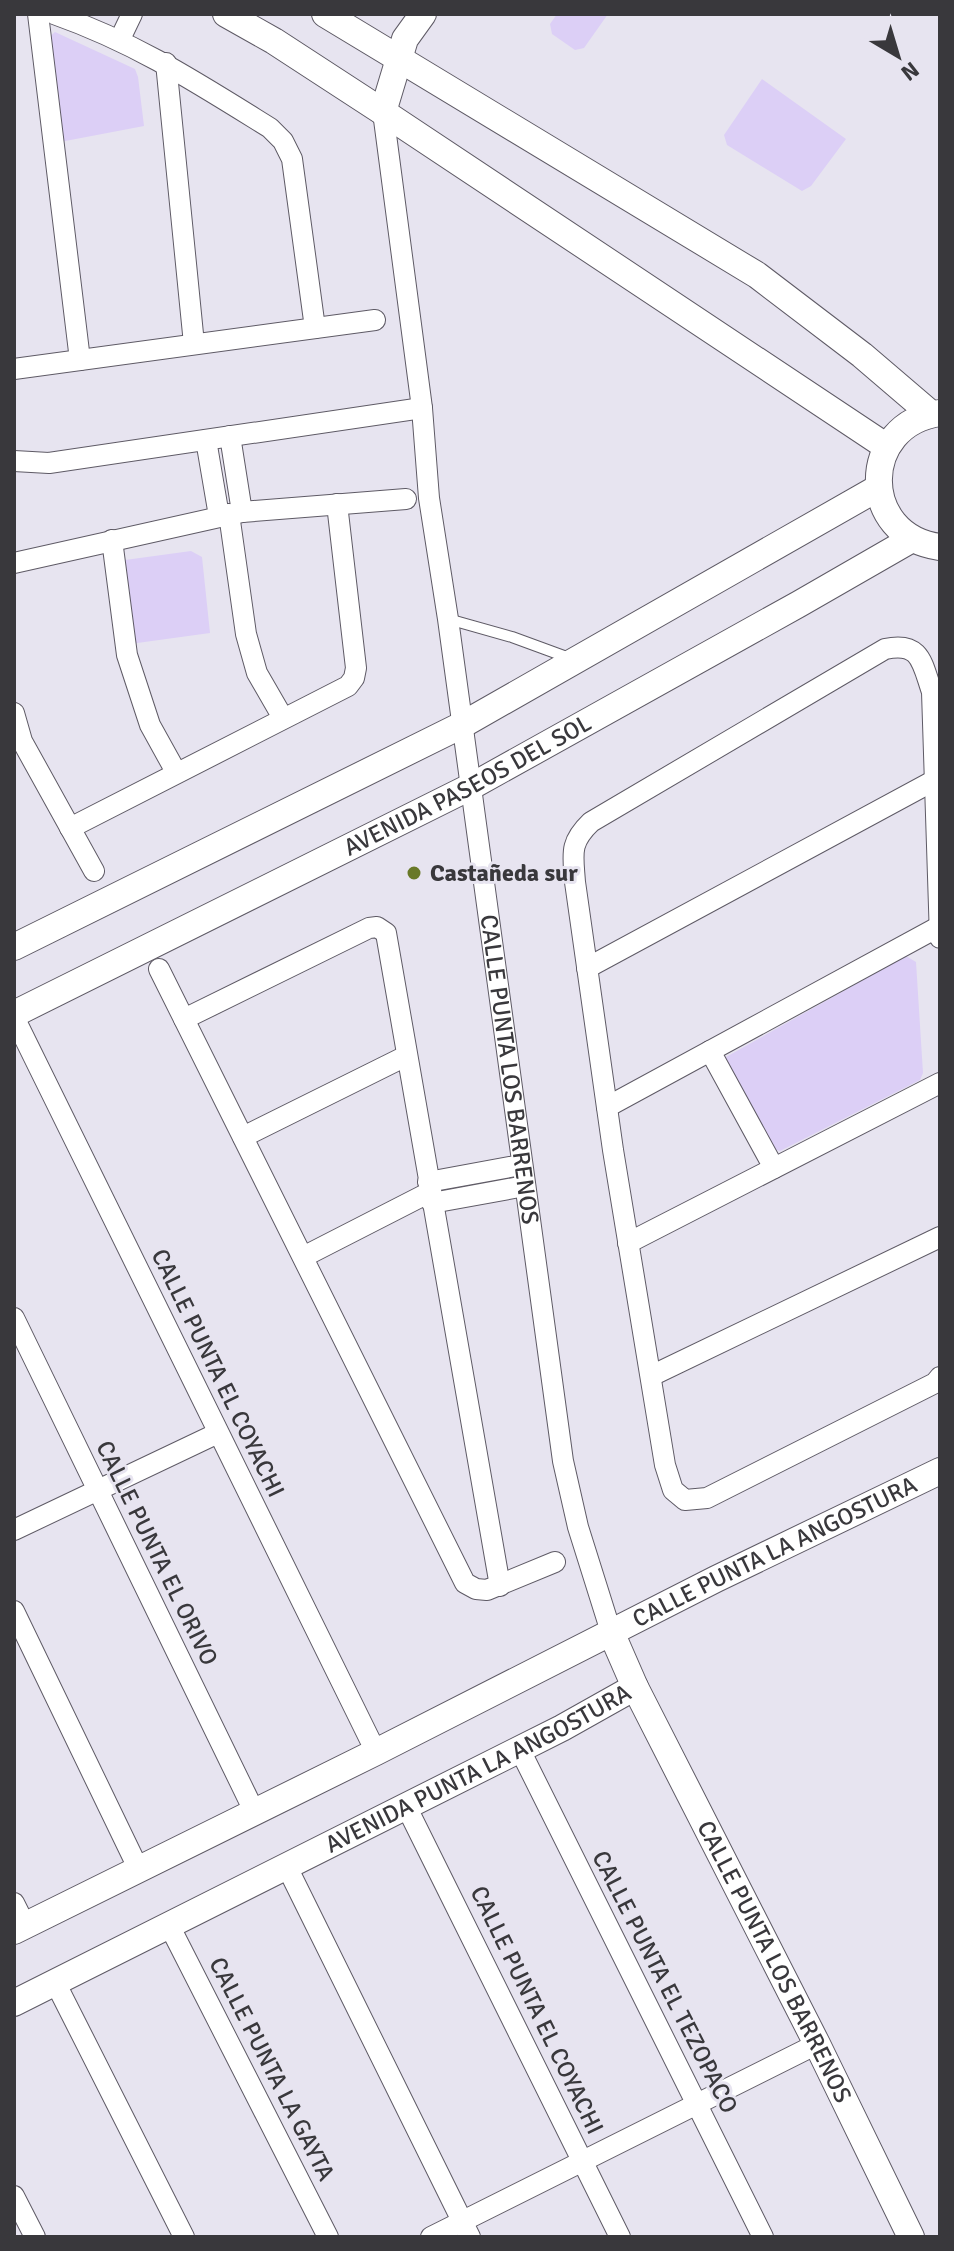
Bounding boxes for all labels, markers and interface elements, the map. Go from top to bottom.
north arrow [858,16,938,96]
text: N [896,56,924,87]
street label: AVENIDA PASEOS DEL SOL [339,708,597,862]
place label: Castañeda sur [430,858,578,888]
marker: Castañeda sur [405,864,423,882]
street label: CALLE PUNTA LOS BARRENOS [474,913,546,1226]
street label: CALLE PUNTA EL COYACHI [145,1244,291,1502]
street label: CALLE PUNTA EL ORIVO [89,1436,225,1670]
street label: CALLE PUNTA LA ANGOSTURA [627,1469,922,1634]
street label: AVENIDA PUNTA LA ANGOSTURA [320,1677,637,1859]
street label: CALLE PUNTA LOS BARRENOS [691,1815,858,2108]
street label: CALLE PUNTA EL TEZOPACO [586,1846,744,2118]
street label: CALLE PUNTA EL COYACHI [464,1881,610,2139]
street label: CALLE PUNTA LA GAYTA [203,1952,342,2186]

